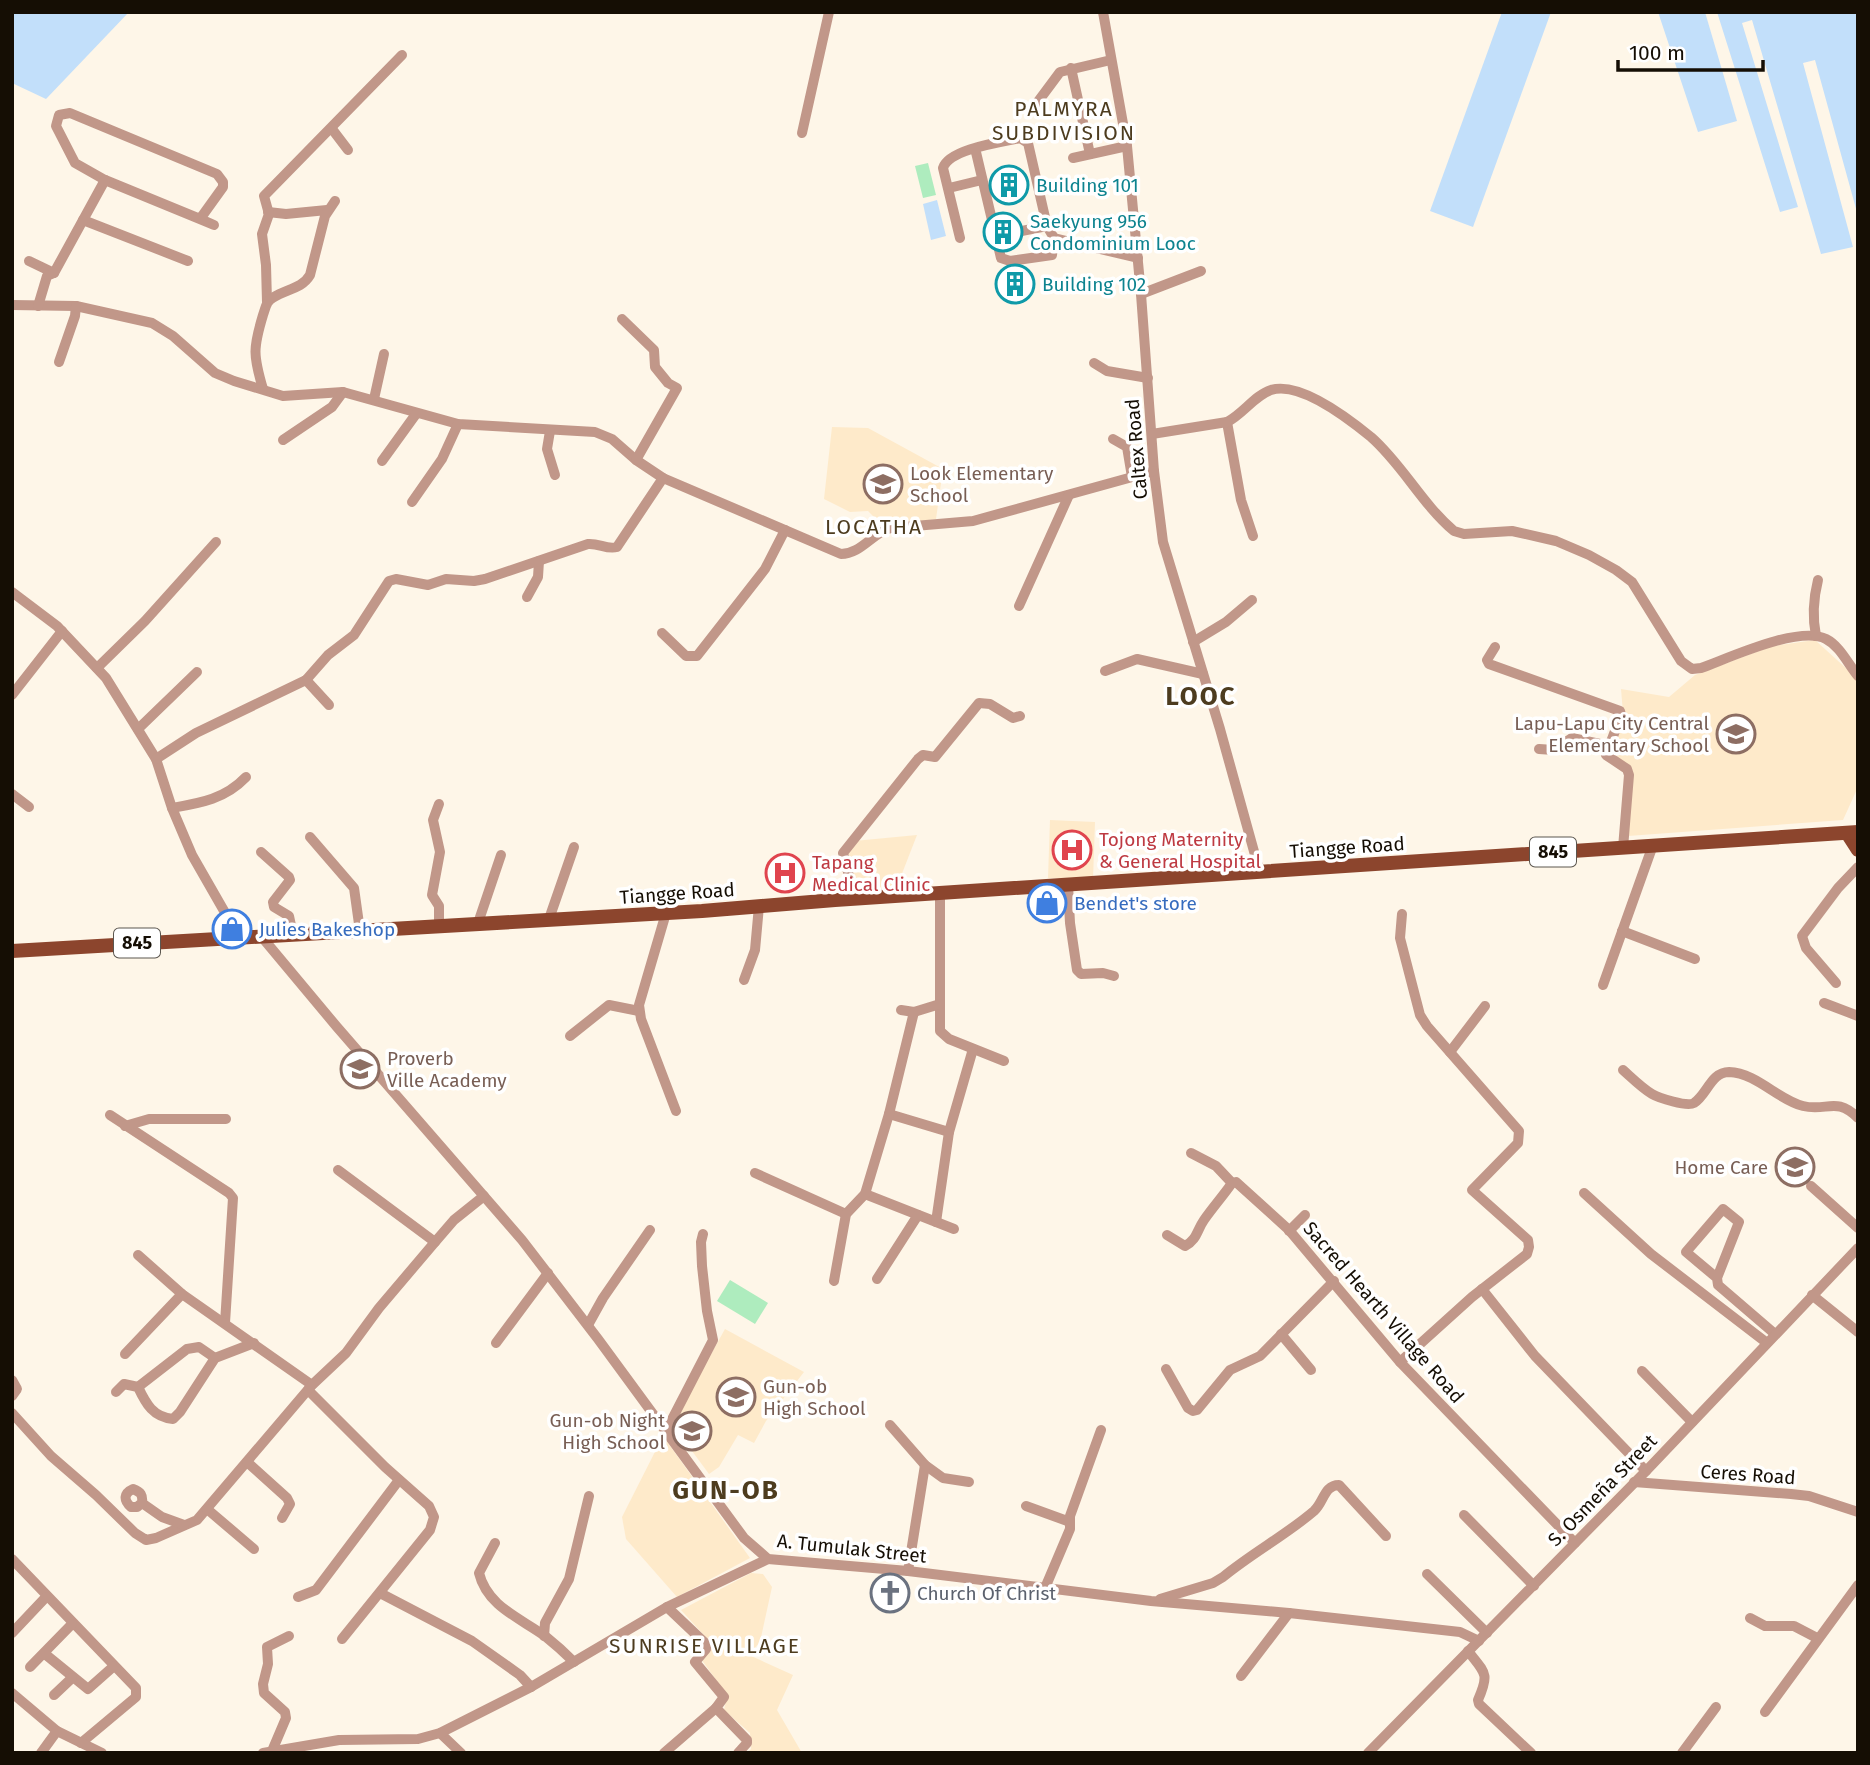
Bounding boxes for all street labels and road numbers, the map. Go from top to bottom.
street label: Caltex Road [1121,398,1152,500]
street label: Tiangge Road [1289,832,1405,863]
road number: 845 [1530,838,1576,866]
street label: Tiangge Road [619,878,735,909]
road number: 845 [114,928,160,958]
street label: Sacred Hearth Village Road [1299,1217,1469,1408]
street label: S. Osmeña Street [1543,1430,1662,1551]
street label: Ceres Road [1700,1460,1796,1489]
street label: A. Tumulak Street [776,1529,928,1568]

